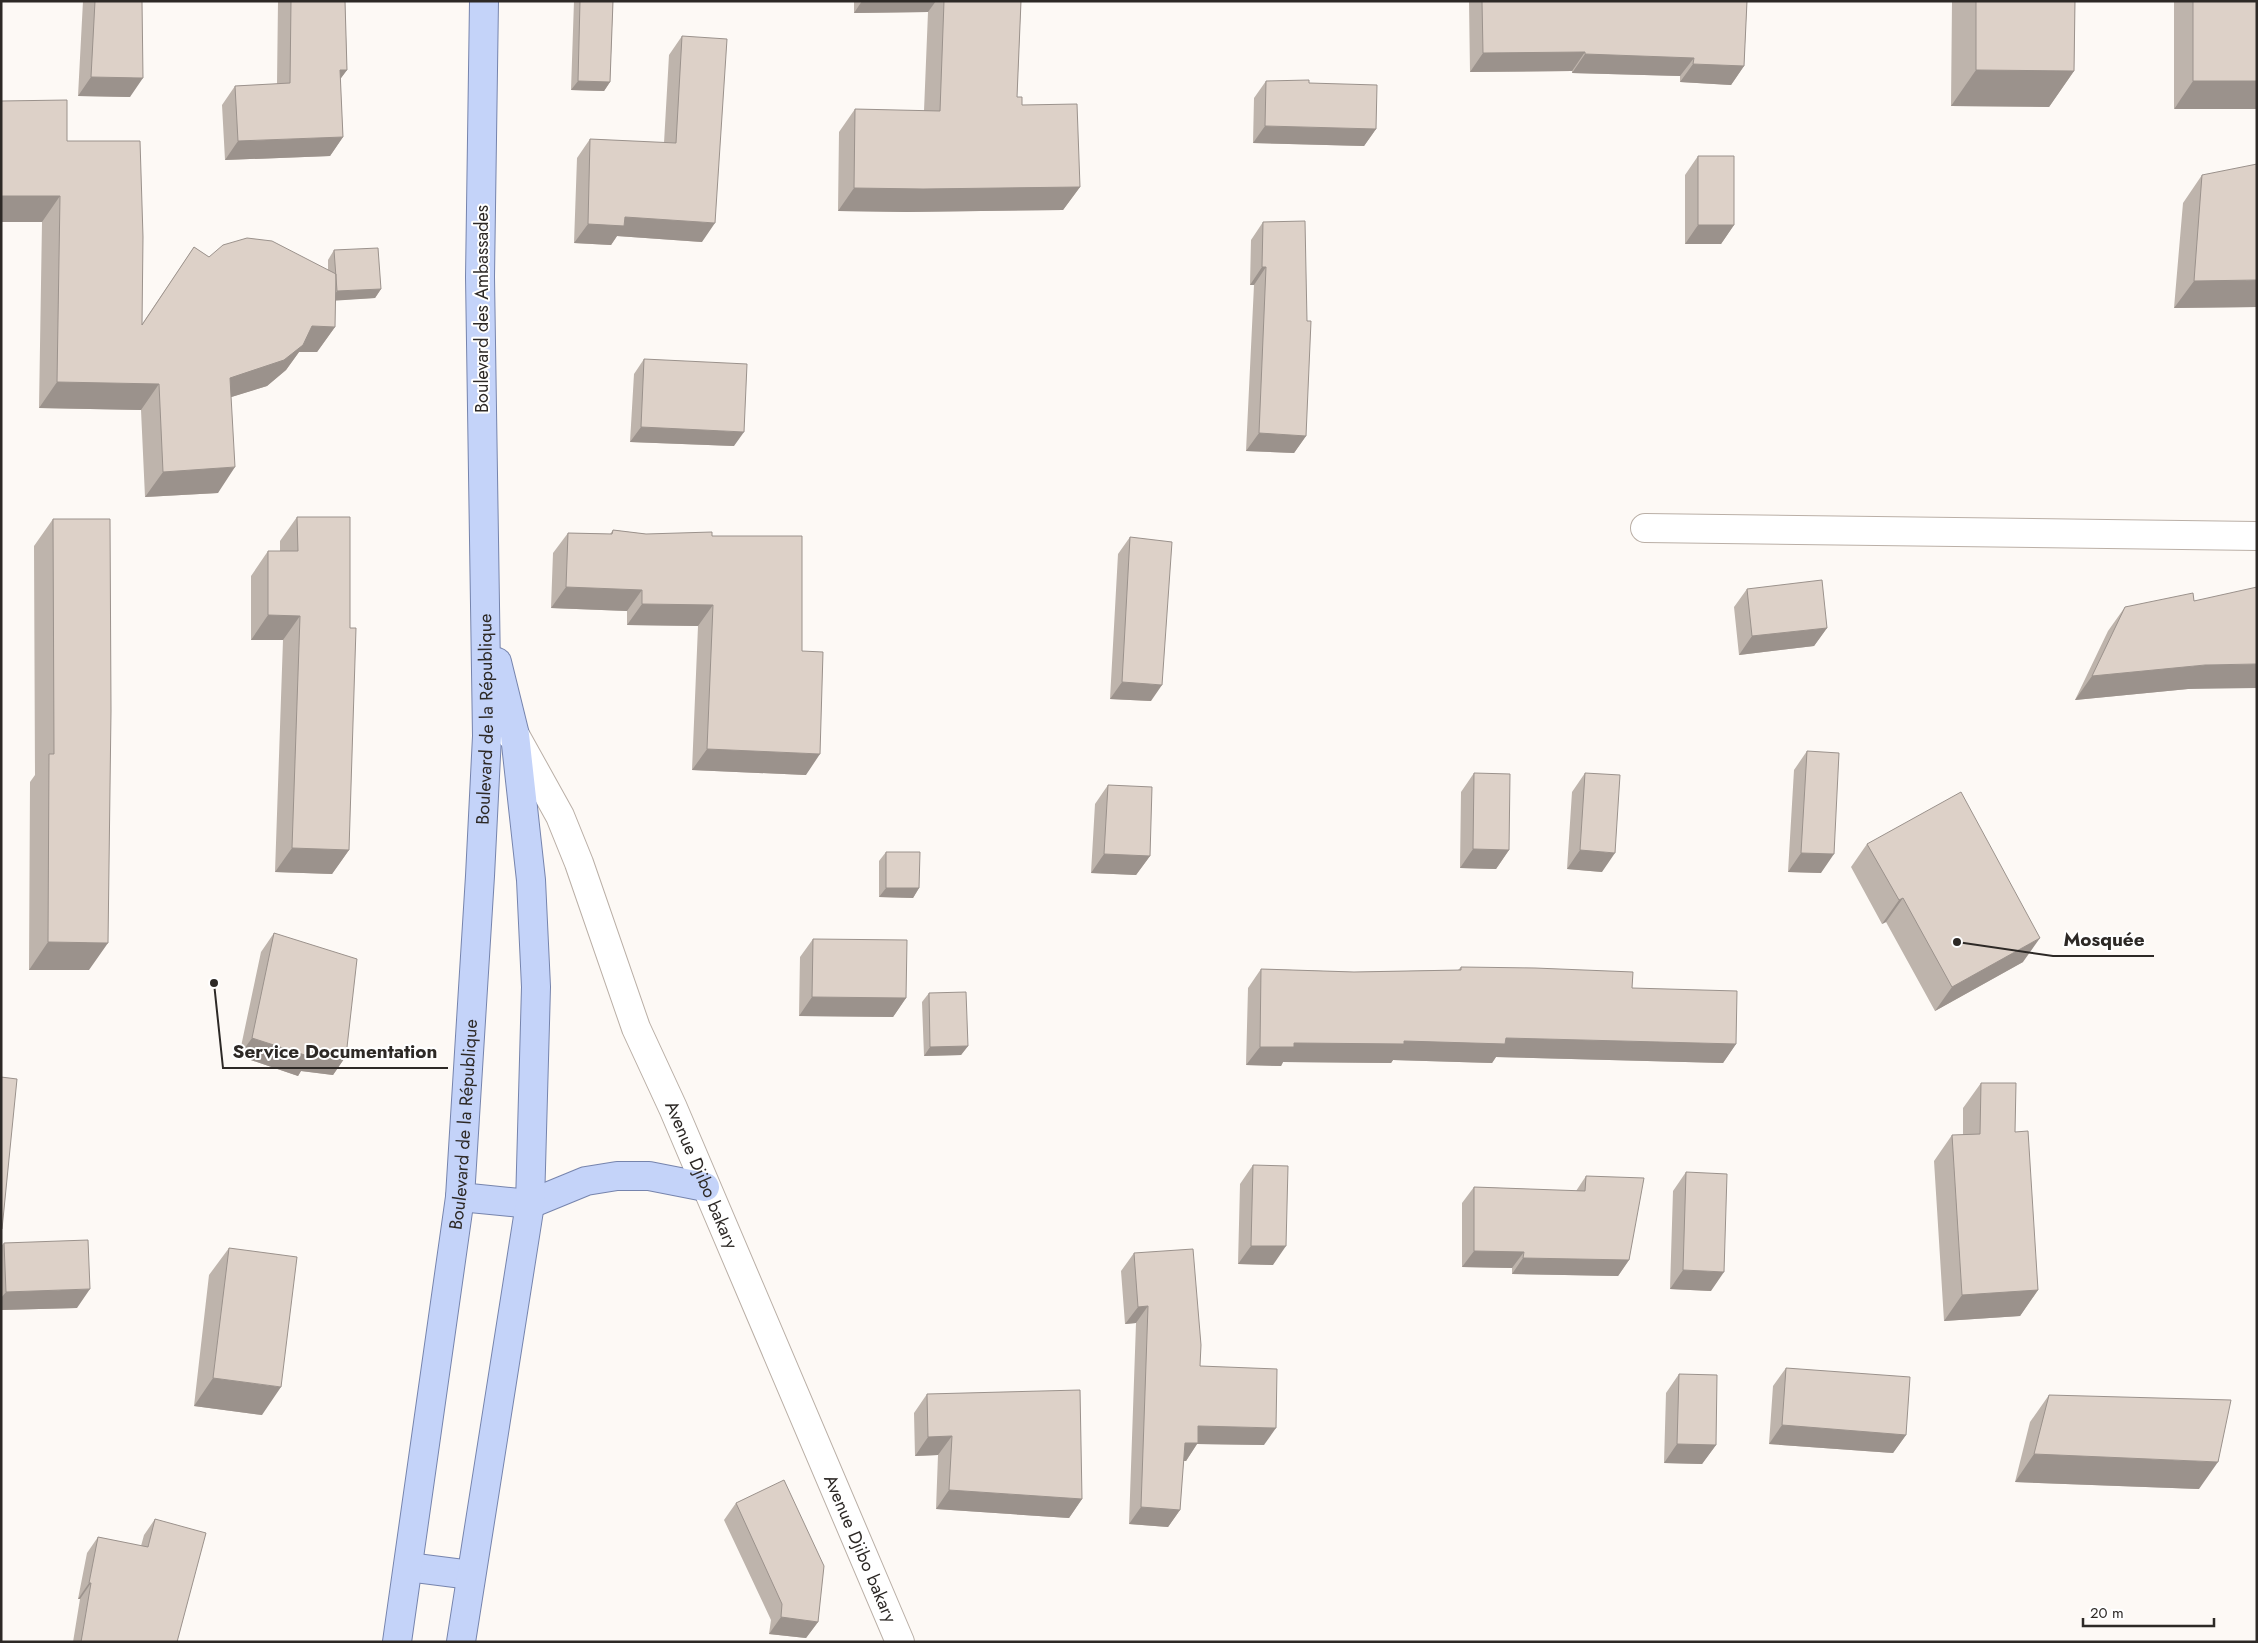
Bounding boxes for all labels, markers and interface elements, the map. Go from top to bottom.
street label: Boulevard des Ambassades [469,205,495,413]
street label: Boulevard de la République [470,613,500,825]
callout: Mosquée [2053,922,2154,956]
text: Mosquée [2063,926,2145,953]
street label: Boulevard de la République [442,1018,484,1232]
callout: Service Documentation [223,1034,448,1068]
text: Service Documentation [233,1038,437,1065]
street label: Avenue Djibo bakary [658,1097,744,1253]
street label: Avenue Djibo bakary [817,1471,903,1627]
scale bar [2083,1596,2214,1628]
text: 20 m [2090,1602,2124,1624]

